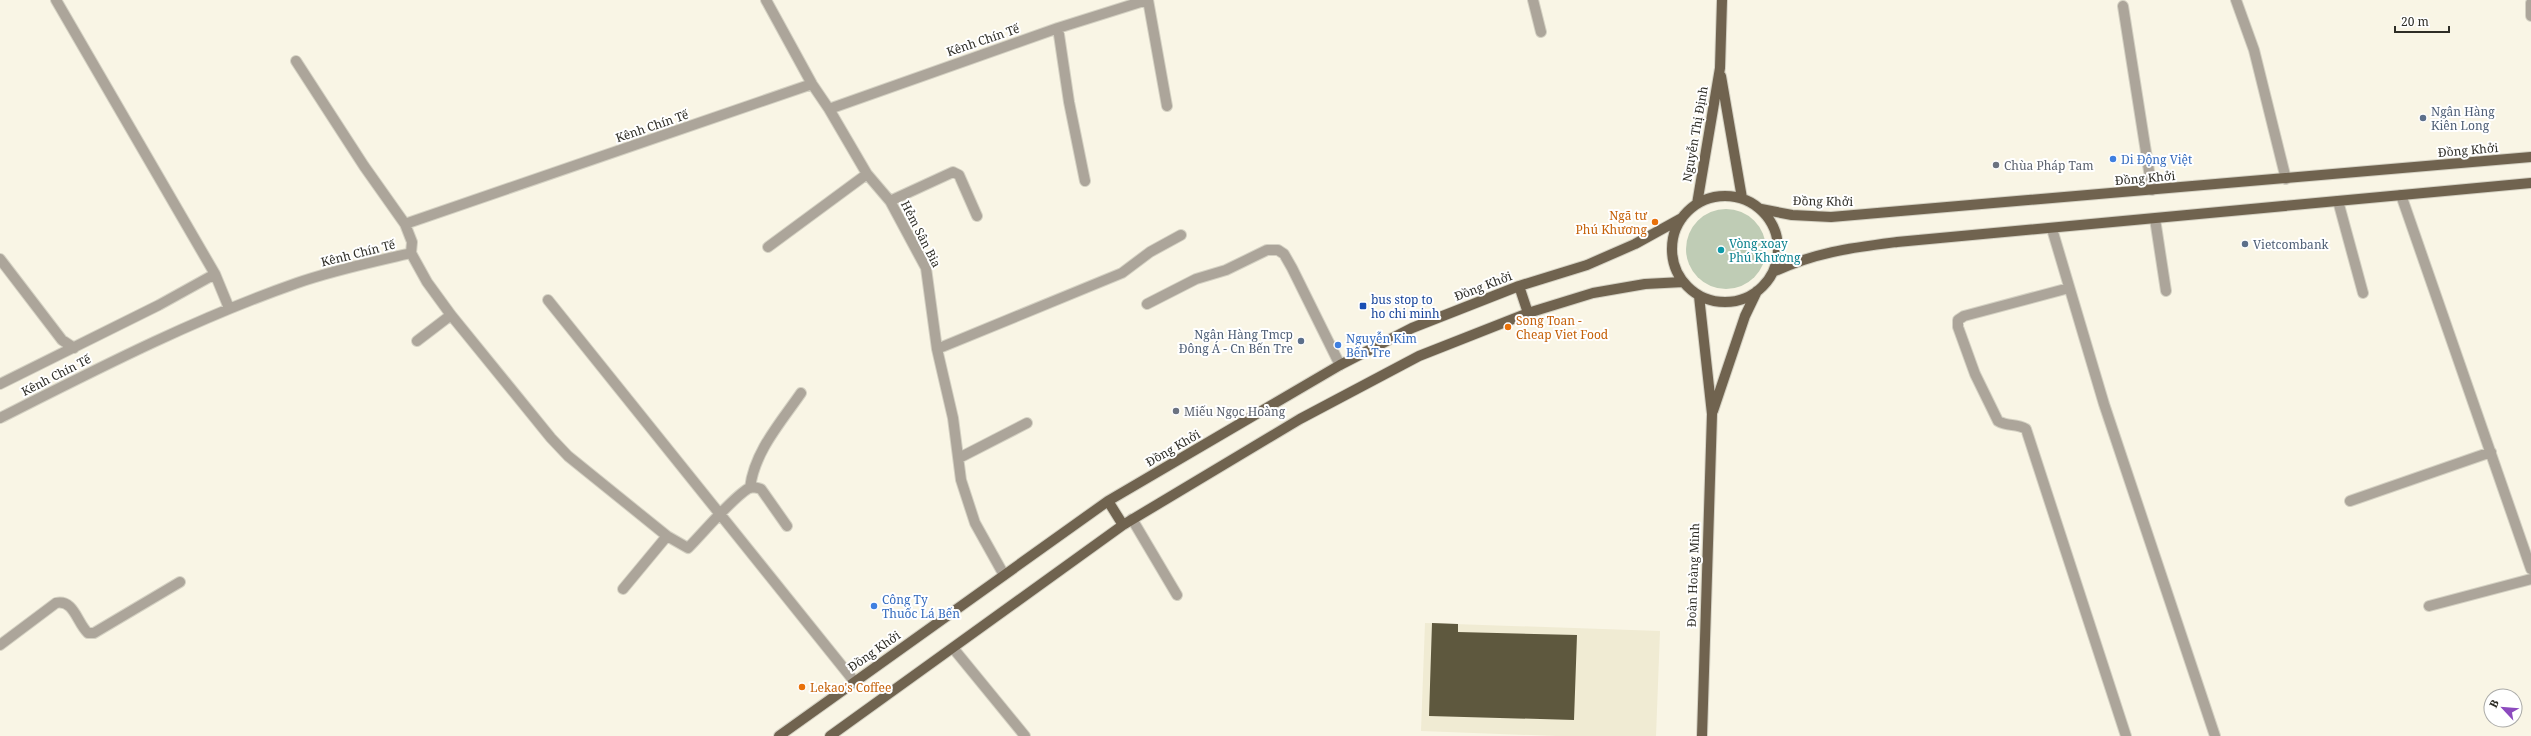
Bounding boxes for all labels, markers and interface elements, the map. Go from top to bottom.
scale bar [2395,8,2449,34]
text: 20 m [2401,13,2429,30]
street label: Kênh Chín Tế [944,19,1022,60]
street label: Nguyễn Thị Định [1678,84,1712,183]
place label: Ngân Hàng Kiên Long [2431,103,2495,134]
street label: Kênh Chín Tế [613,105,691,146]
marker: Ngân Hàng Kiên Long [2418,113,2428,123]
street label: Đồng Khởi [2437,139,2499,161]
place label: Di Động Việt [2121,151,2192,168]
marker: Di Động Việt [2108,154,2118,164]
place label: Chùa Pháp Tam [2004,157,2094,174]
marker: Chùa Pháp Tam [1991,160,2001,170]
street label: Đồng Khởi [2114,167,2176,189]
street label: Đồng Khởi [1793,192,1853,210]
street label: Hẻm Sân Bia [897,198,945,271]
place label: Ngã tư Phú Khương [1576,207,1648,238]
marker: Ngã tư Phú Khương [1650,217,1660,227]
street label: Kênh Chín Tế [319,235,397,270]
place label: Vòng xoay Phú Khương [1729,235,1801,266]
place label: Vietcombank [2253,236,2330,253]
marker: Vietcombank [2240,239,2250,249]
marker: Vòng xoay Phú Khương [1716,245,1726,255]
street label: Đồng Khởi [1452,267,1514,305]
place label: bus stop to ho chi minh [1371,291,1440,322]
marker: bus stop to ho chi minh [1358,301,1368,311]
place label: Song Toan - Cheap Viet Food [1516,312,1609,343]
marker: Song Toan - Cheap Viet Food [1503,322,1513,332]
place label: Ngân Hàng Tmcp Đông Á - Cn Bến Tre [1179,326,1293,357]
place label: Nguyễn Kim Bến Tre [1346,330,1417,361]
marker: Ngân Hàng Tmcp Đông Á - Cn Bến Tre [1296,336,1306,346]
marker: Nguyễn Kim Bến Tre [1333,340,1343,350]
street label: Kênh Chín Tế [18,350,94,400]
place label: Miếu Ngọc Hoàng [1184,403,1286,420]
marker: Miếu Ngọc Hoàng [1171,406,1181,416]
street label: Đồng Khởi [1143,425,1204,470]
street label: Đoàn Hoàng Minh [1683,522,1703,627]
place label: Công Ty Thuốc Lá Bến [882,591,960,622]
marker: Công Ty Thuốc Lá Bến [869,601,879,611]
street label: Đồng Khởi [844,627,904,675]
place label: Lekao's Coffee [810,679,891,696]
marker: Lekao's Coffee [797,682,807,692]
north arrow [2483,688,2523,728]
text: B [2485,697,2502,710]

